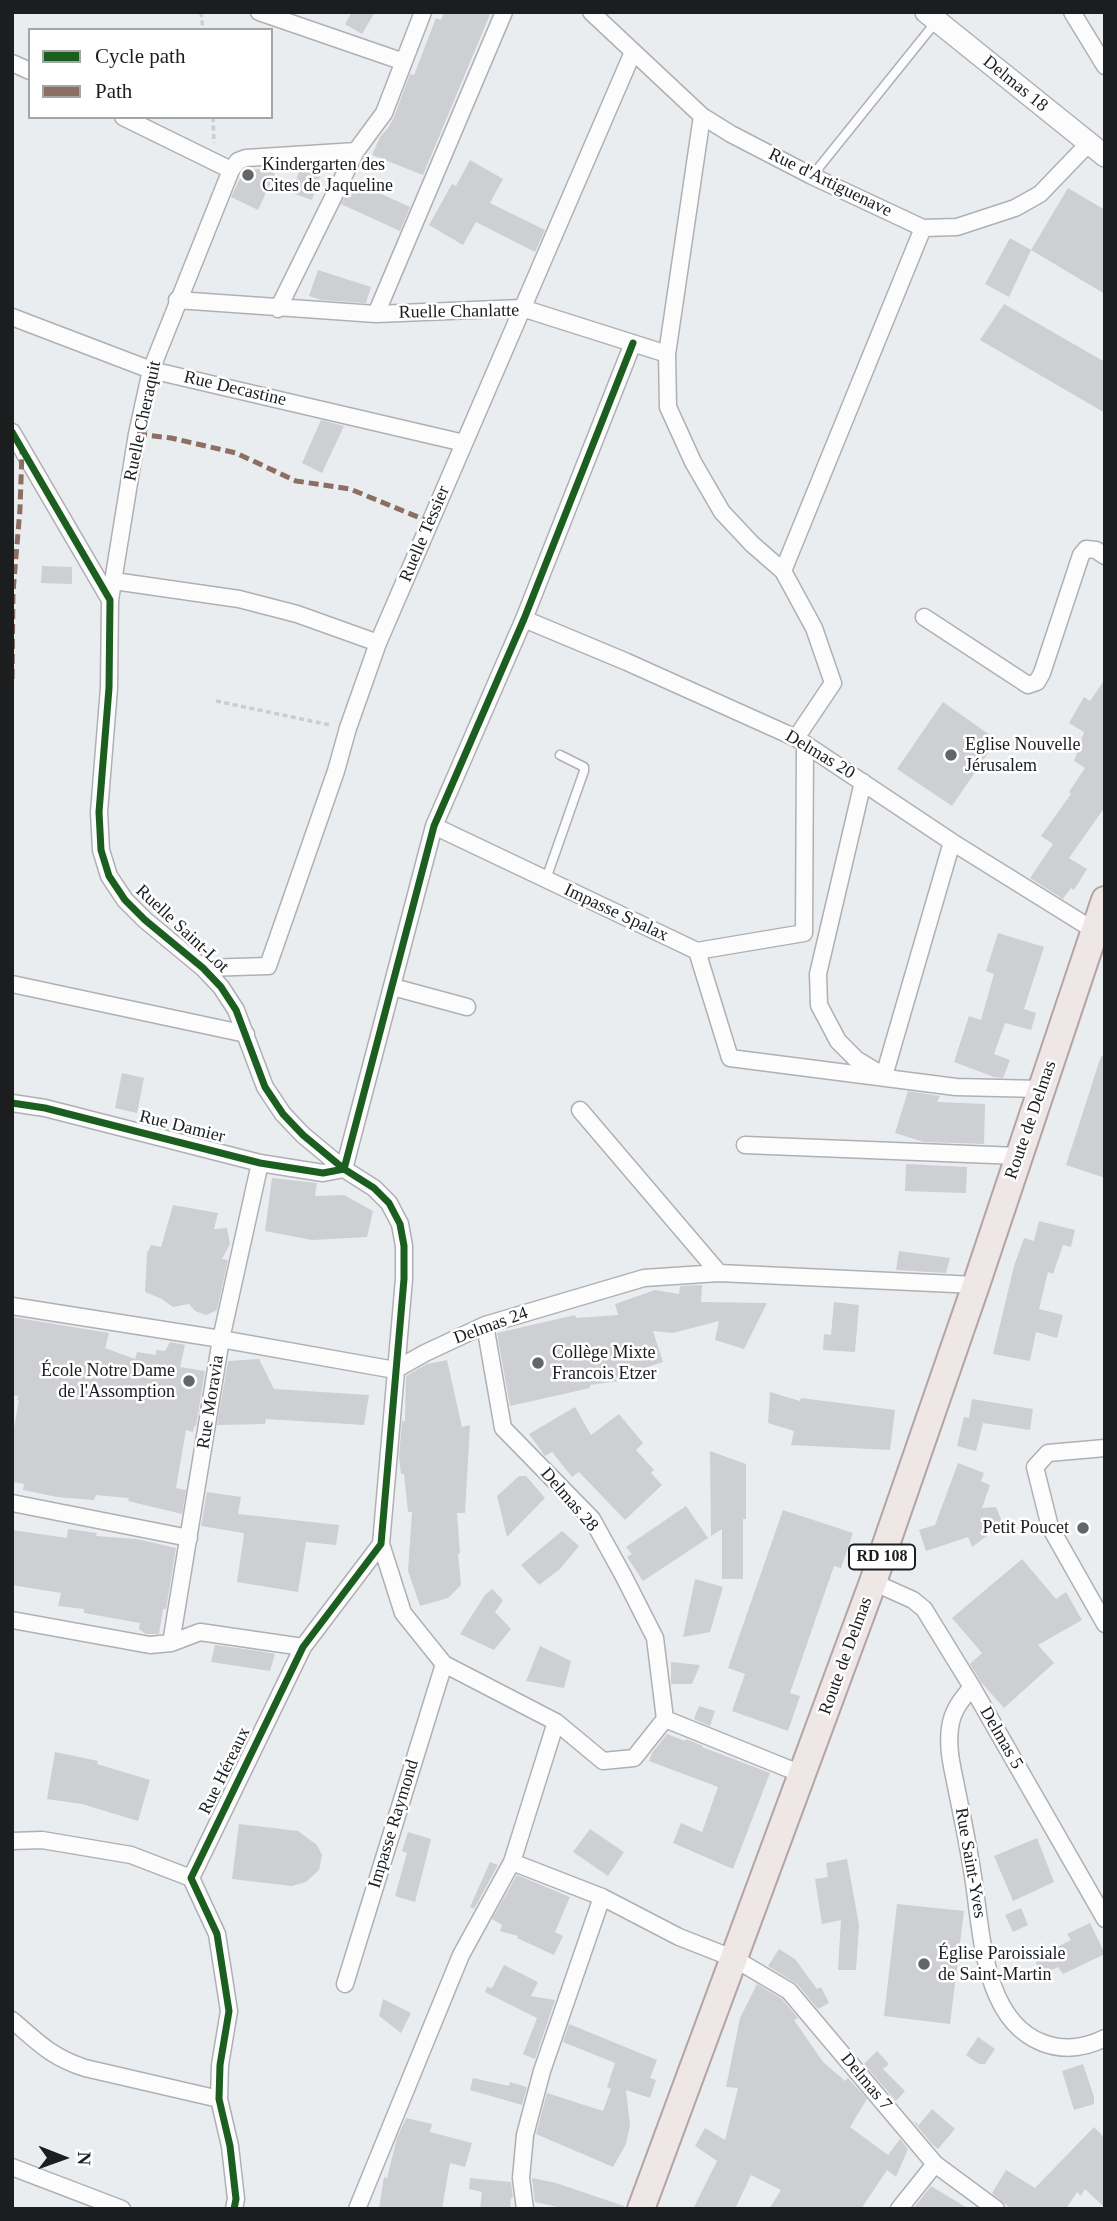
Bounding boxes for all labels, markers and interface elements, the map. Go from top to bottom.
legend [28,28,273,119]
text: Cycle path [95,44,185,68]
street label: Delmas 18 [978,51,1052,117]
text: Path [95,79,132,103]
street label: Rue d'Artiguenave [765,144,895,222]
place label: Kindergarten des Cites de Jaqueline [262,154,393,196]
marker: Kindergarten des Cites de Jaqueline [240,167,256,183]
street label: Ruelle Chanlatte [399,300,519,324]
street label: Ruelle Cheraquit [120,359,166,483]
street label: Rue Decastine [182,367,288,411]
street label: Ruelle Tessier [395,483,455,585]
street label: Delmas 20 [781,726,859,784]
place label: Eglise Nouvelle Jérusalem [965,734,1080,776]
marker: Eglise Nouvelle Jérusalem [943,747,959,763]
street label: Impasse Spalax [560,879,672,947]
street label: Ruelle Saint-Lot [131,880,233,978]
street label: Route de Delmas [1001,1058,1061,1182]
street label: Rue Damier [137,1106,227,1148]
street label: Delmas 24 [451,1303,531,1349]
place label: Collège Mixte Francois Etzer [552,1342,656,1384]
street label: Rue Moravia [193,1354,229,1450]
marker: Collège Mixte Francois Etzer [530,1355,546,1371]
place label: École Notre Dame de l'Assomption [41,1360,175,1402]
marker: École Notre Dame de l'Assomption [181,1373,197,1389]
street label: Delmas 28 [535,1464,603,1536]
place label: Petit Poucet [983,1517,1069,1539]
marker: Petit Poucet [1075,1520,1091,1536]
road number: RD 108 [849,1544,915,1569]
street label: Route de Delmas [815,1594,877,1718]
street label: Delmas 5 [975,1703,1027,1773]
street label: Rue Héreaux [195,1724,255,1818]
street label: Impasse Raymond [364,1757,424,1891]
street label: Rue Saint-Yves [950,1806,990,1920]
place label: Église Paroissiale de Saint-Martin [938,1943,1065,1986]
marker: Église Paroissiale de Saint-Martin [916,1956,932,1972]
street label: Delmas 7 [836,2049,896,2115]
north arrow [28,2123,98,2193]
text: N [74,2151,95,2165]

